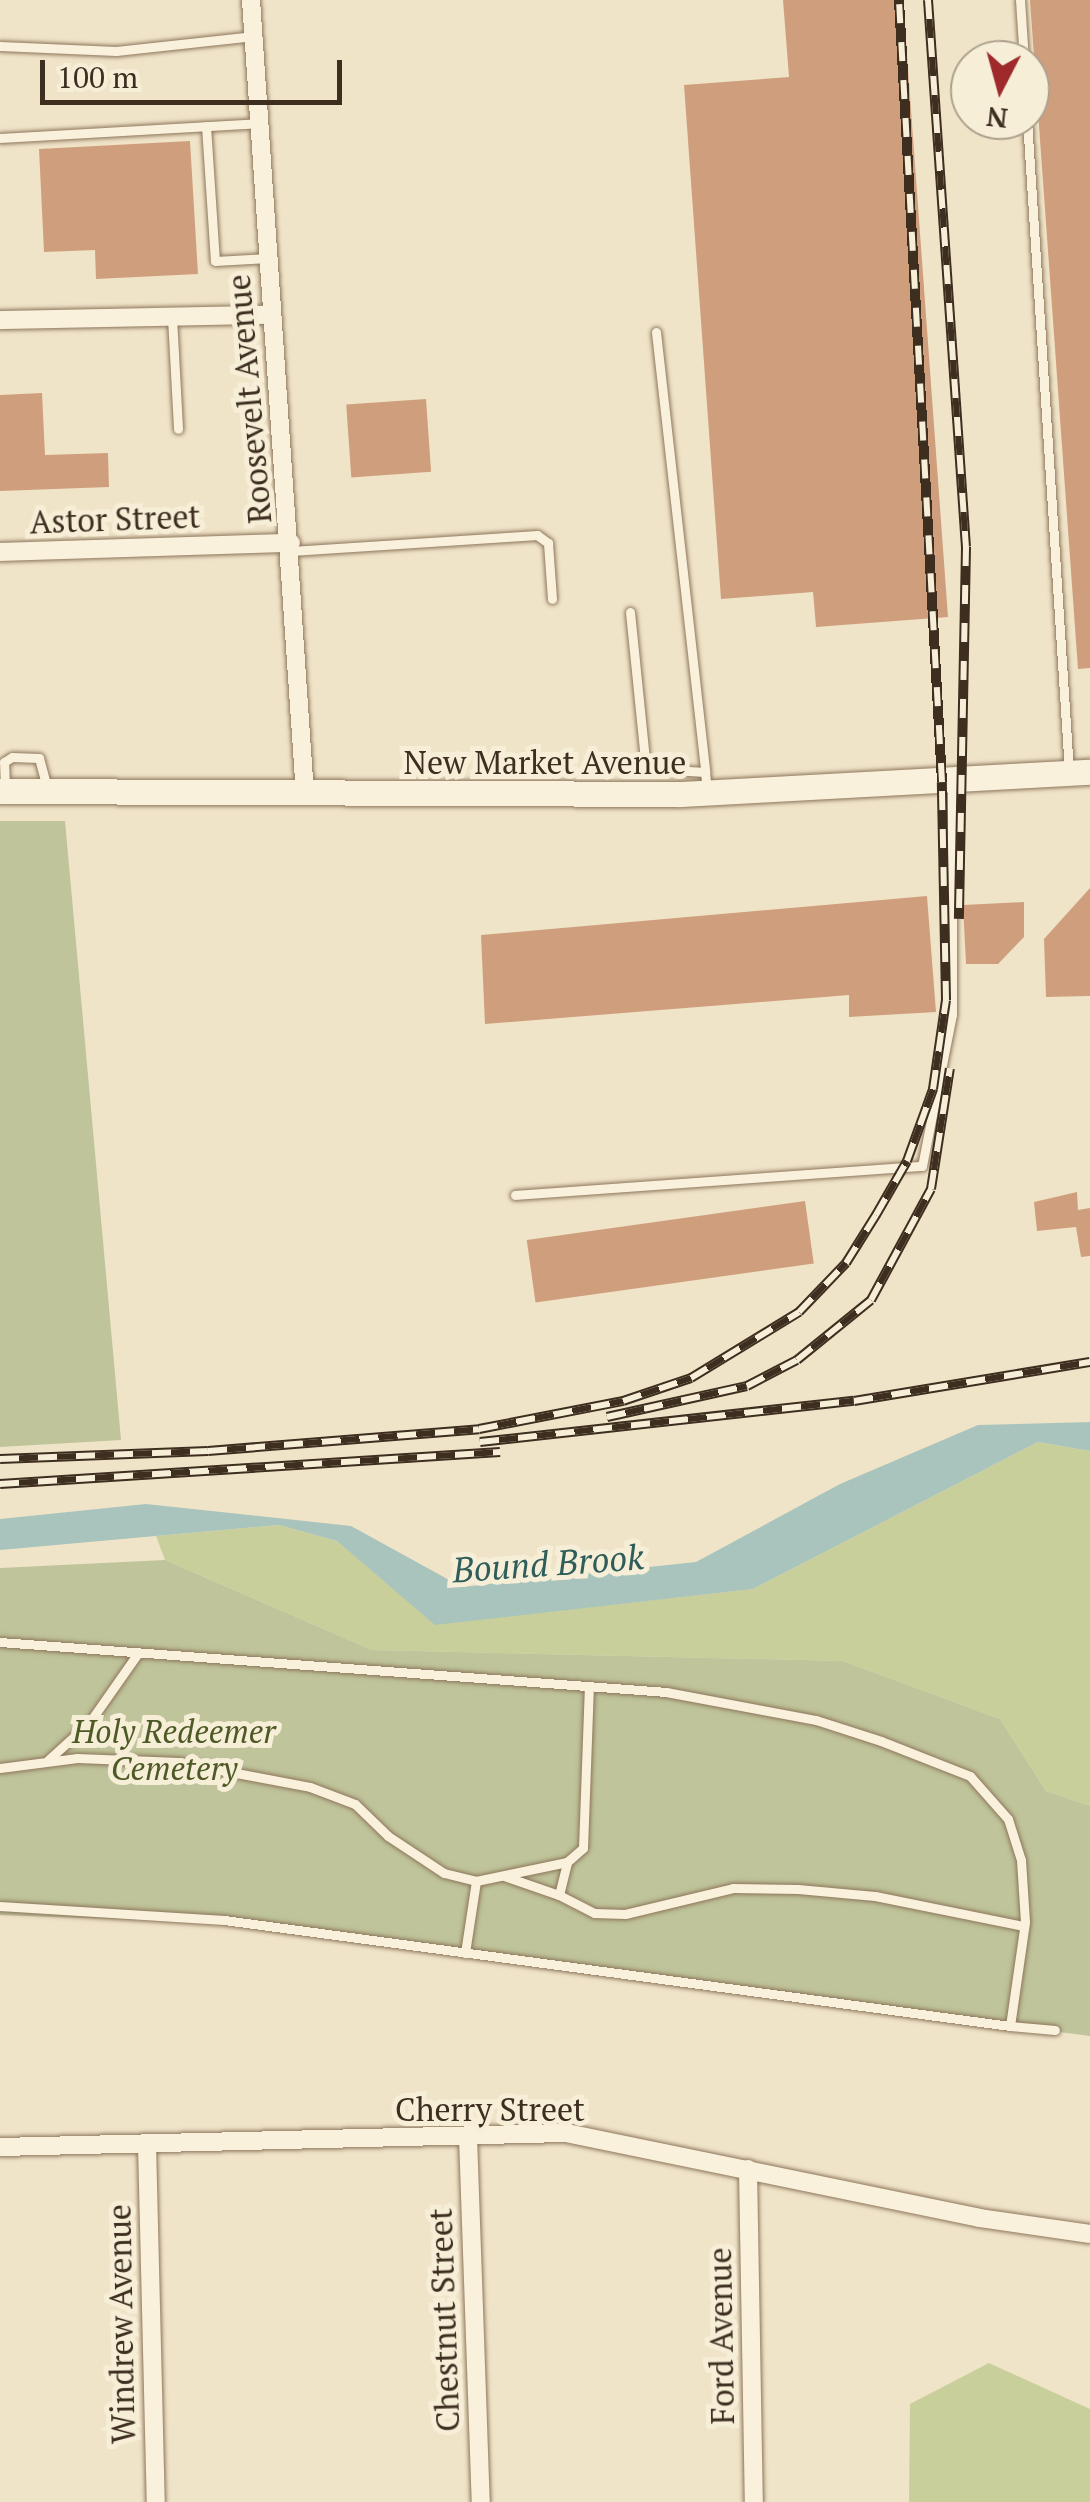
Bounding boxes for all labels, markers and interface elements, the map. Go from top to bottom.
scale bar [45,40,348,102]
north arrow [950,40,1050,140]
text: 100 m [57,57,138,97]
text: N [985,99,1010,138]
street label: Roosevelt Avenue [219,273,279,525]
street label: Astor Street [29,497,201,541]
street label: New Market Avenue [403,743,687,781]
water label: Bound Brook [451,1535,645,1591]
park label: Holy Redeemer Cemetery [72,1713,276,1788]
street label: Cherry Street [395,2090,585,2128]
street label: Windrew Avenue [100,2203,142,2445]
street label: Chestnut Street [421,2208,467,2432]
street label: Ford Avenue [700,2247,742,2425]

